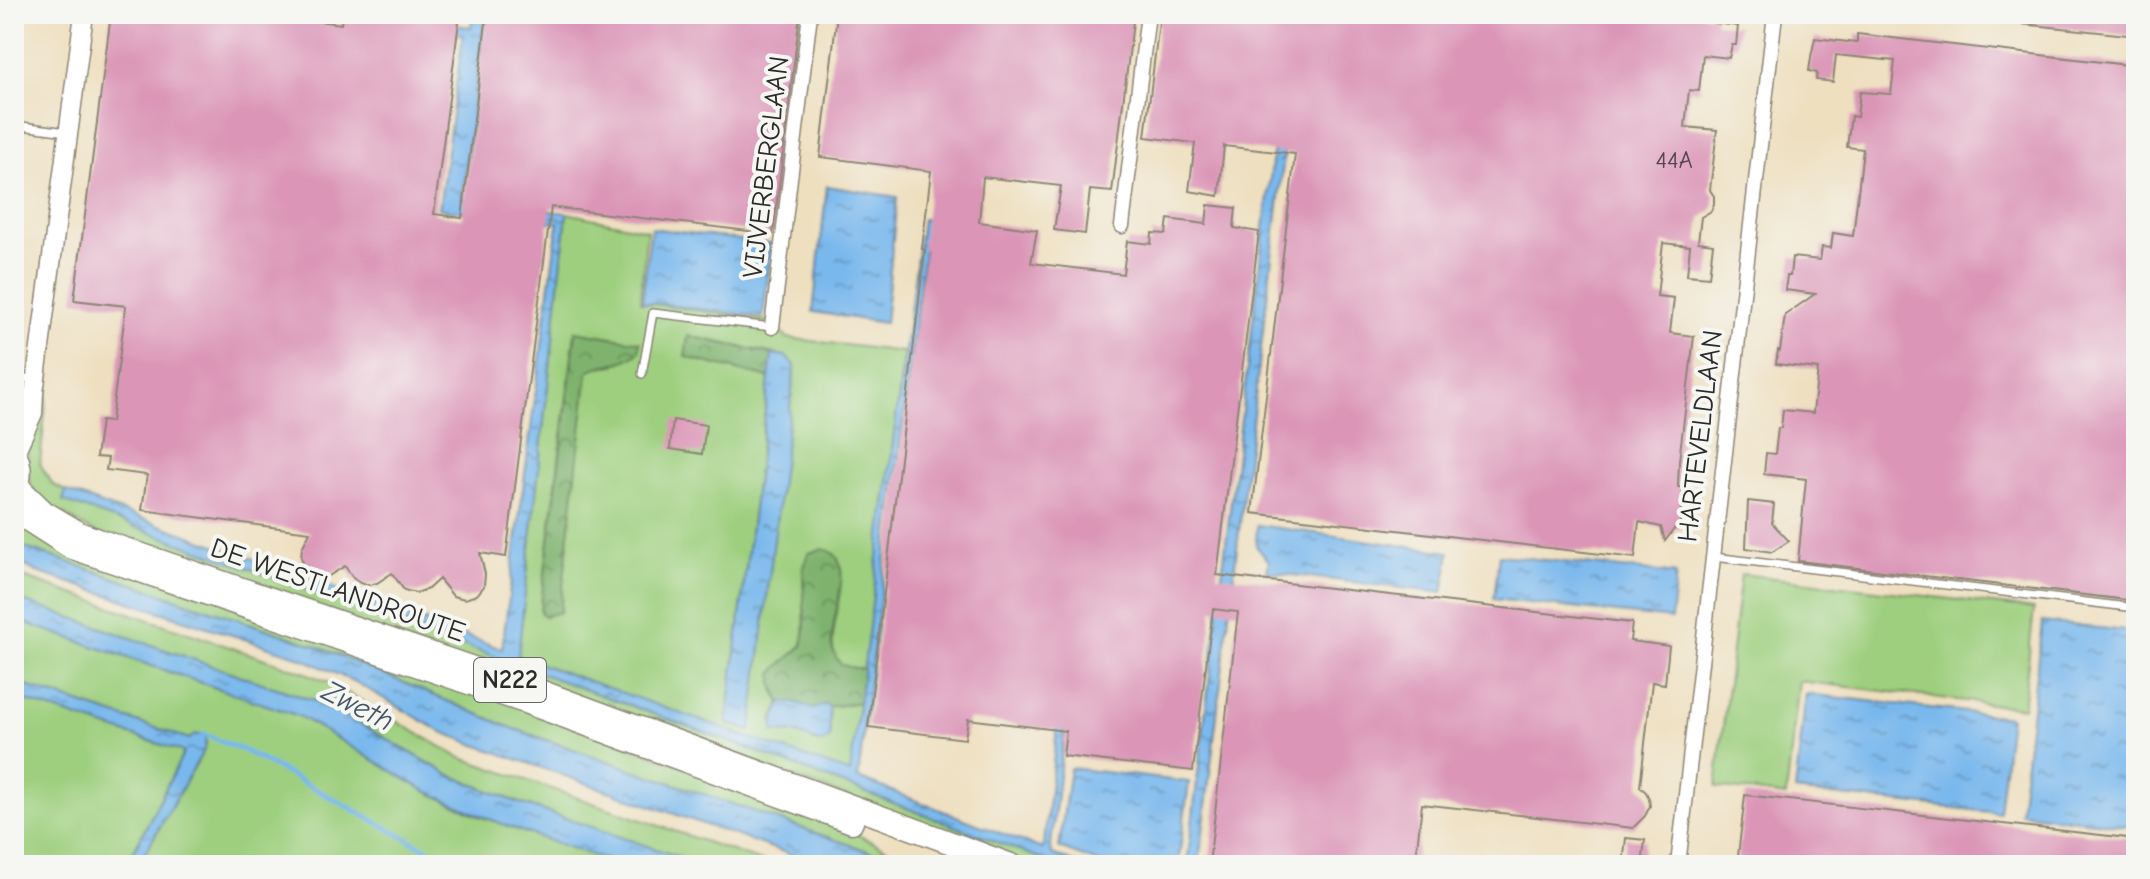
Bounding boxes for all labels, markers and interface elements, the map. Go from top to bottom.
street label: VIJVERBERGLAAN [737,54,795,280]
house number: 44A [1655,146,1693,174]
street label: HARTEVELDLAAN [1671,328,1729,544]
street label: DE WESTLANDROUTE [207,531,469,649]
road number: N222 [474,658,546,702]
water label: Zweth [315,673,400,739]

